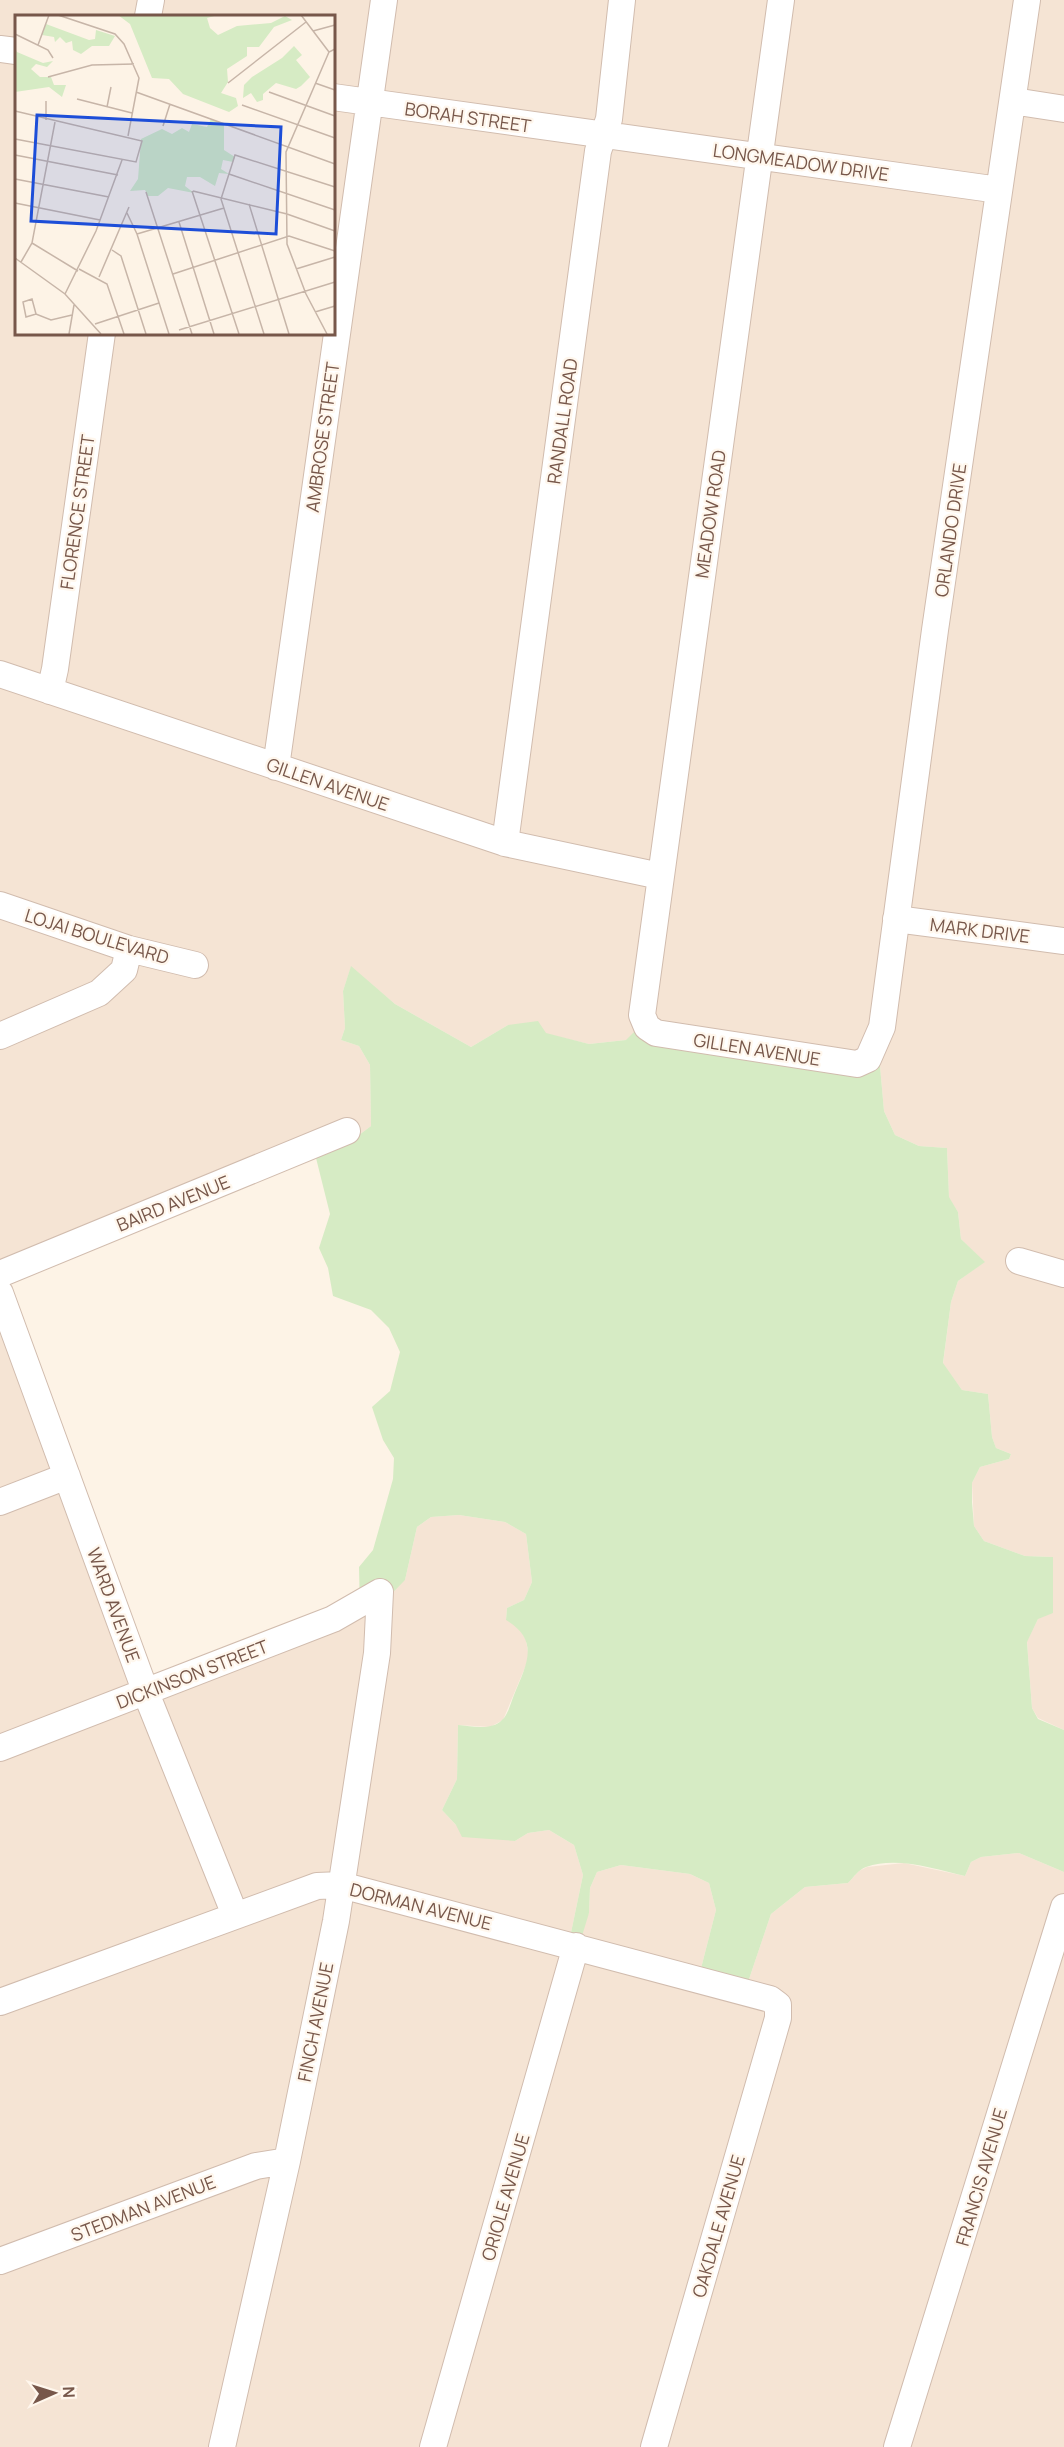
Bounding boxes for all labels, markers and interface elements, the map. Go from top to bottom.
inset map [15,15,334,334]
street label: BORAH STREET [403,96,533,138]
street label: LONGMEADOW DRIVE [711,138,891,186]
street label: RANDALL ROAD [541,357,583,485]
street label: AMBROSE STREET [300,360,344,514]
street label: FLORENCE STREET [54,433,100,591]
street label: MEADOW ROAD [689,448,731,580]
street label: ORLANDO DRIVE [929,462,971,598]
street label: GILLEN AVENUE [264,752,392,816]
street label: LOJAI BOULEVARD [22,903,172,969]
street label: MARK DRIVE [929,912,1031,948]
street label: GILLEN AVENUE [692,1027,822,1071]
street label: BAIRD AVENUE [113,1169,233,1237]
street label: WARD AVENUE [82,1544,146,1666]
street label: DICKINSON STREET [113,1634,272,1714]
street label: DORMAN AVENUE [348,1877,494,1935]
street label: FINCH AVENUE [292,1960,338,2084]
street label: FRANCIS AVENUE [950,2105,1012,2249]
street label: ORIOLE AVENUE [475,2131,535,2263]
street label: OAKDALE AVENUE [686,2152,750,2300]
street label: STEDMAN AVENUE [67,2169,219,2247]
north arrow [24,2363,84,2423]
text: N [58,2386,80,2399]

